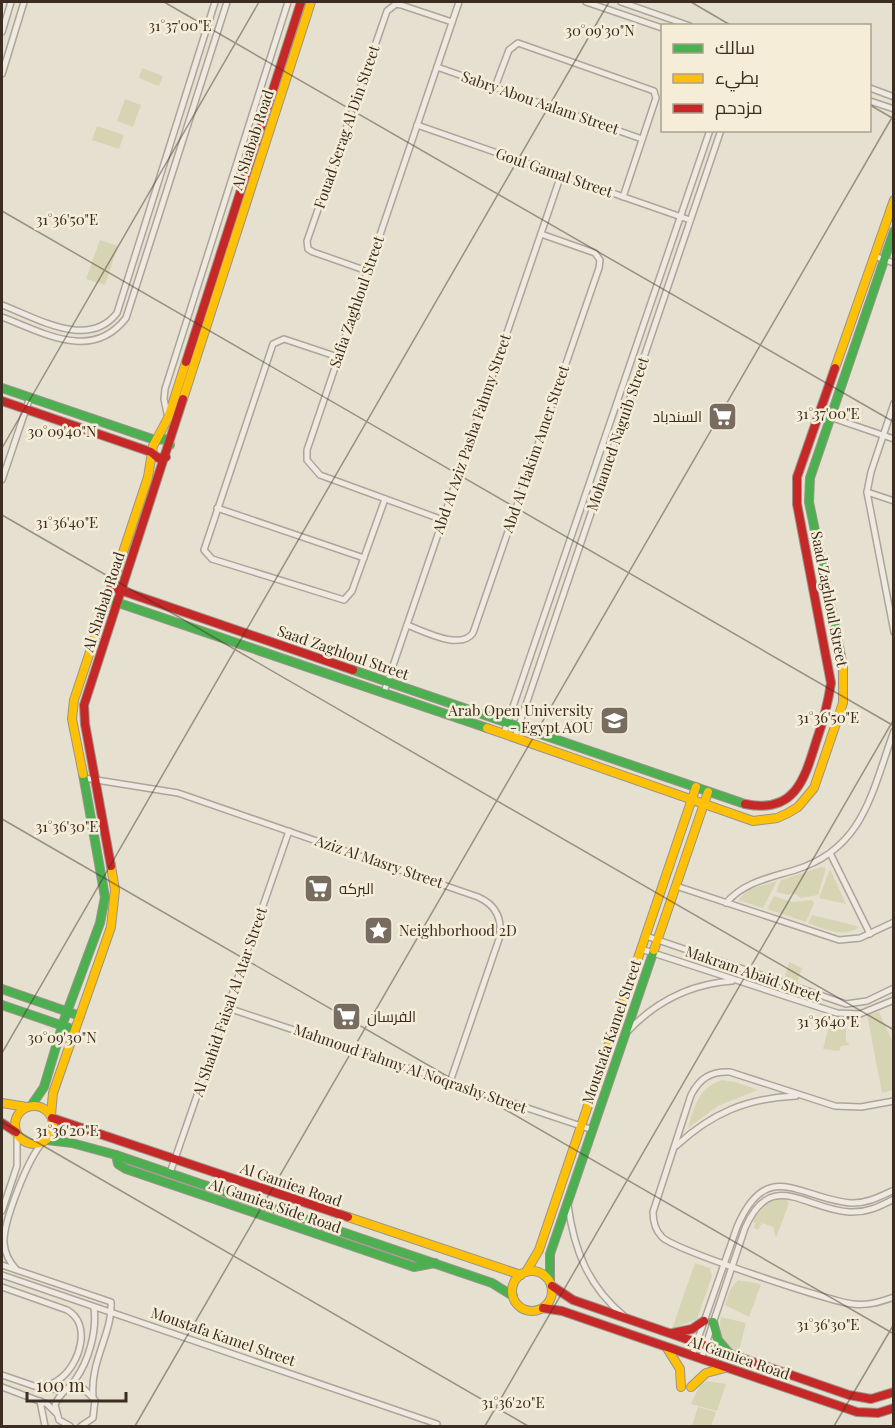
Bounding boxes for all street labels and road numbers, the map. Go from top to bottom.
street label: Fouad Serag Al Din Street [309,42,384,211]
street label: Sabry Abou Aalam Street [459,66,622,139]
street label: Al Shabab Road [226,87,278,193]
street label: Goul Gamal Street [493,143,616,202]
street label: Safia Zaghloul Street [324,232,388,370]
street label: Abd Al Aziz Pasha Fahmy Street [427,330,515,537]
street label: Mohamed Naguib Street [581,353,653,513]
street label: Abd Al Hakim Amer Street [497,362,573,536]
street label: Saad Zaghloul Street [807,529,853,669]
street label: Al Shabab Road [77,549,129,655]
street label: Saad Zaghloul Street [275,620,412,684]
street label: Aziz Al Masry Street [312,829,447,893]
street label: Al Shahid Faisal Al Atar Street [187,904,271,1100]
street label: Makram Abaid Street [683,941,824,1006]
street label: Moustafa Kamel Street [577,956,645,1107]
street label: Mahmoud Fahmy Al Noqrashy Street [291,1019,530,1118]
street label: Al Gamiea Road [237,1157,345,1211]
street label: Al Gamiea Side Road [206,1173,344,1237]
street label: Moustafa Kamel Street [148,1302,299,1370]
street label: Al Gamiea Road [685,1330,793,1384]

